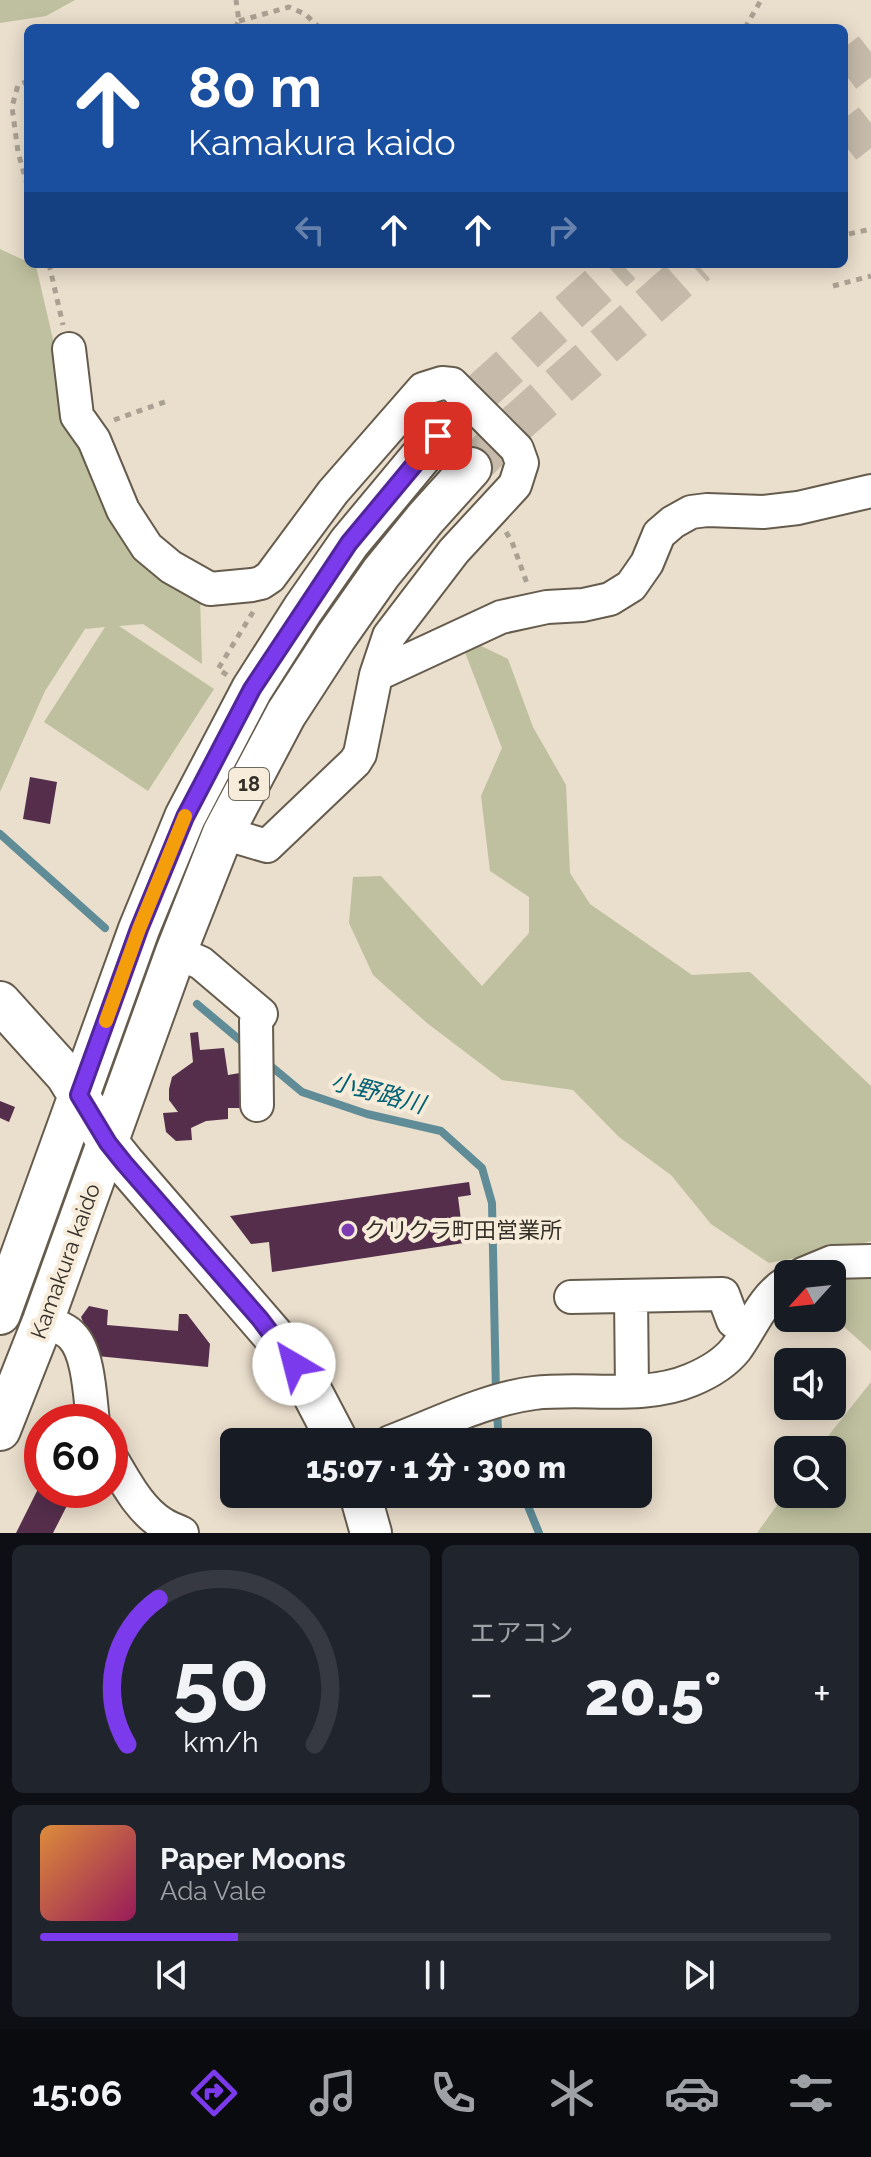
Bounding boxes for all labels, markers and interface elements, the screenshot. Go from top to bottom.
text: 80 m [188,54,322,120]
icon: ahead [56,56,160,160]
text: Kamakura kaido [188,121,456,163]
icon: left [288,208,332,252]
icon: ahead [372,208,416,252]
icon: ahead [456,208,500,252]
icon: right [540,208,584,252]
pin [404,402,472,470]
icon: arrive [416,414,460,458]
road number: 18 [229,768,269,800]
water label: 小野路川 [328,1066,431,1120]
street label: Kamakura kaido [25,1180,105,1342]
place label: クリクラ町田営業所 [364,1217,562,1243]
marker: クリクラ町田営業所 [339,1221,357,1239]
north arrow [774,1260,846,1332]
map controls [774,1260,846,1508]
position arrow [252,1322,336,1406]
button: sound [774,1348,846,1420]
speed limit sign: 60 [24,1404,128,1508]
button: search [774,1436,846,1508]
text: 15:07 · 1 分 · 300 m [306,1450,566,1485]
text: エアコン [470,1618,574,1648]
text: 50 [172,1633,269,1730]
text: 20.5° [584,1659,721,1729]
text: − [470,1668,493,1719]
text: + [813,1668,831,1719]
text: km/h [183,1725,258,1759]
text: Paper Moons [160,1841,346,1876]
text: Ada Vale [160,1876,266,1906]
icon: previous [150,1953,194,1997]
icon: pause [413,1953,457,1997]
icon: next [677,1953,721,1997]
icon: directions [186,2065,242,2121]
icon: music [305,2065,361,2121]
icon: phone [425,2065,481,2121]
icon: climate [544,2065,600,2121]
icon: car [664,2065,720,2121]
icon: filters [783,2065,839,2121]
text: 15:06 [32,2072,122,2114]

